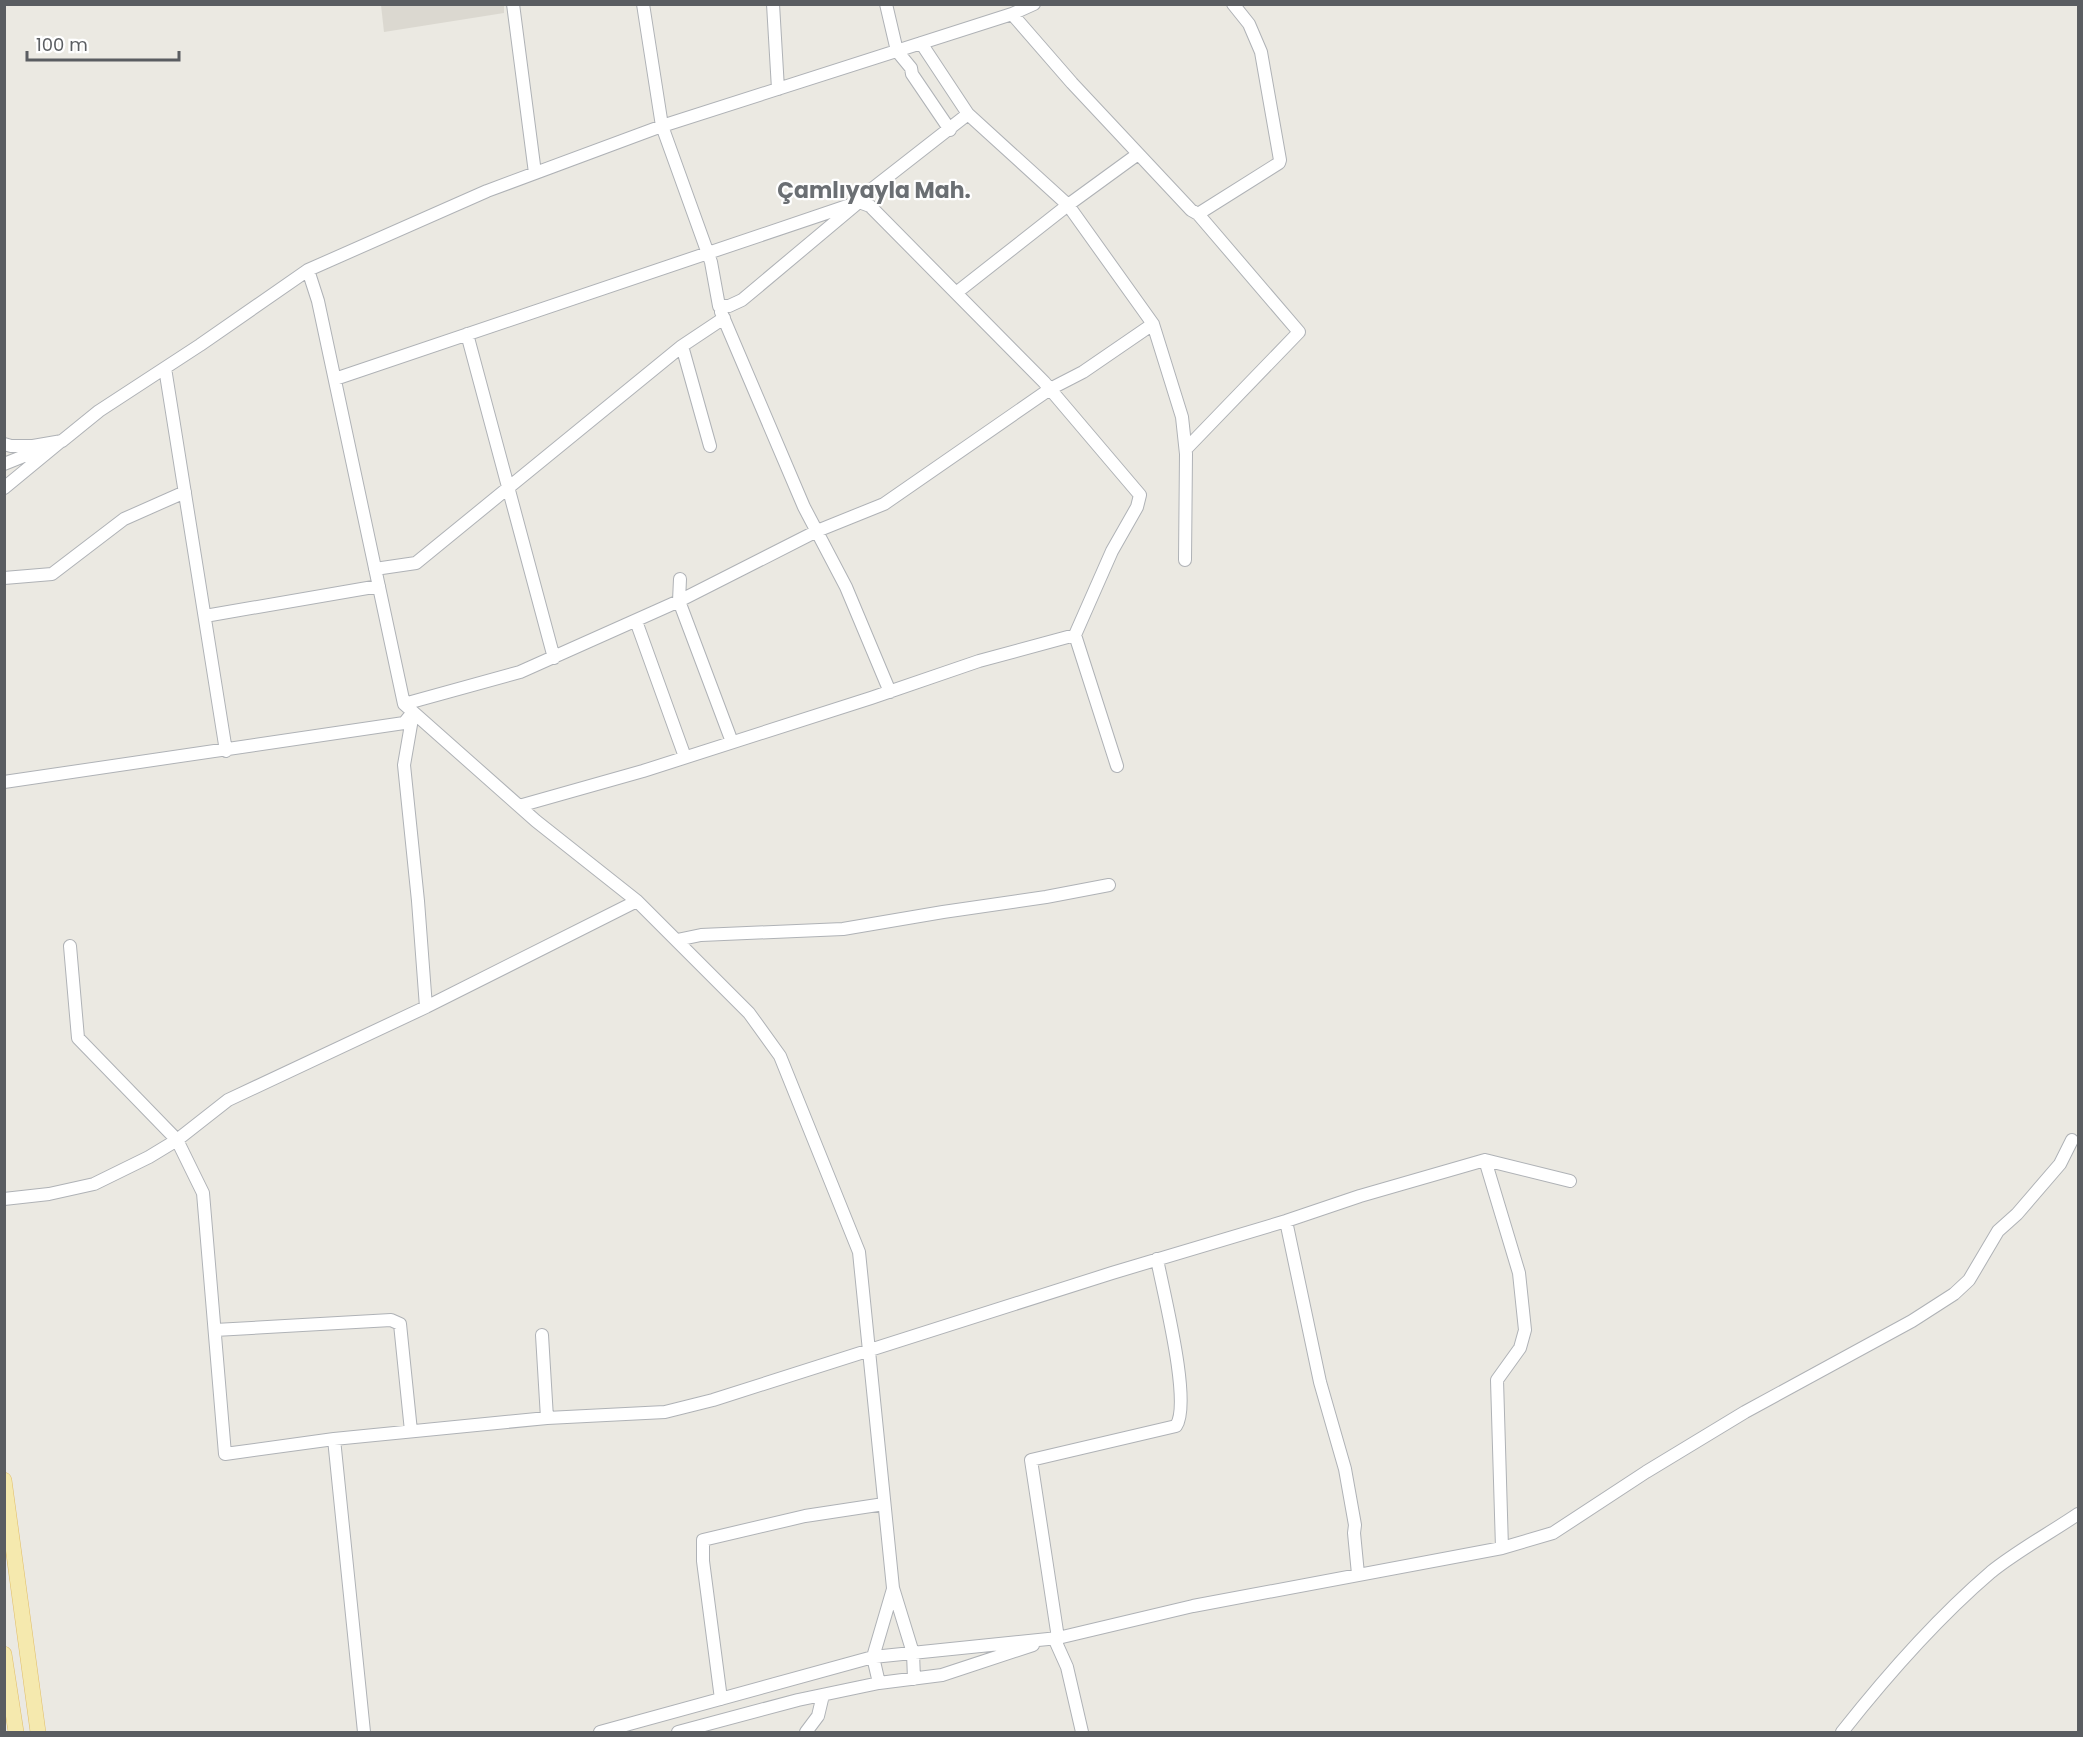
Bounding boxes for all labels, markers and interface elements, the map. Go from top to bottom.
scale bar [27,24,178,62]
text: 100 m [36,32,88,57]
district label: Çamlıyayla Mah. [777,175,971,206]

